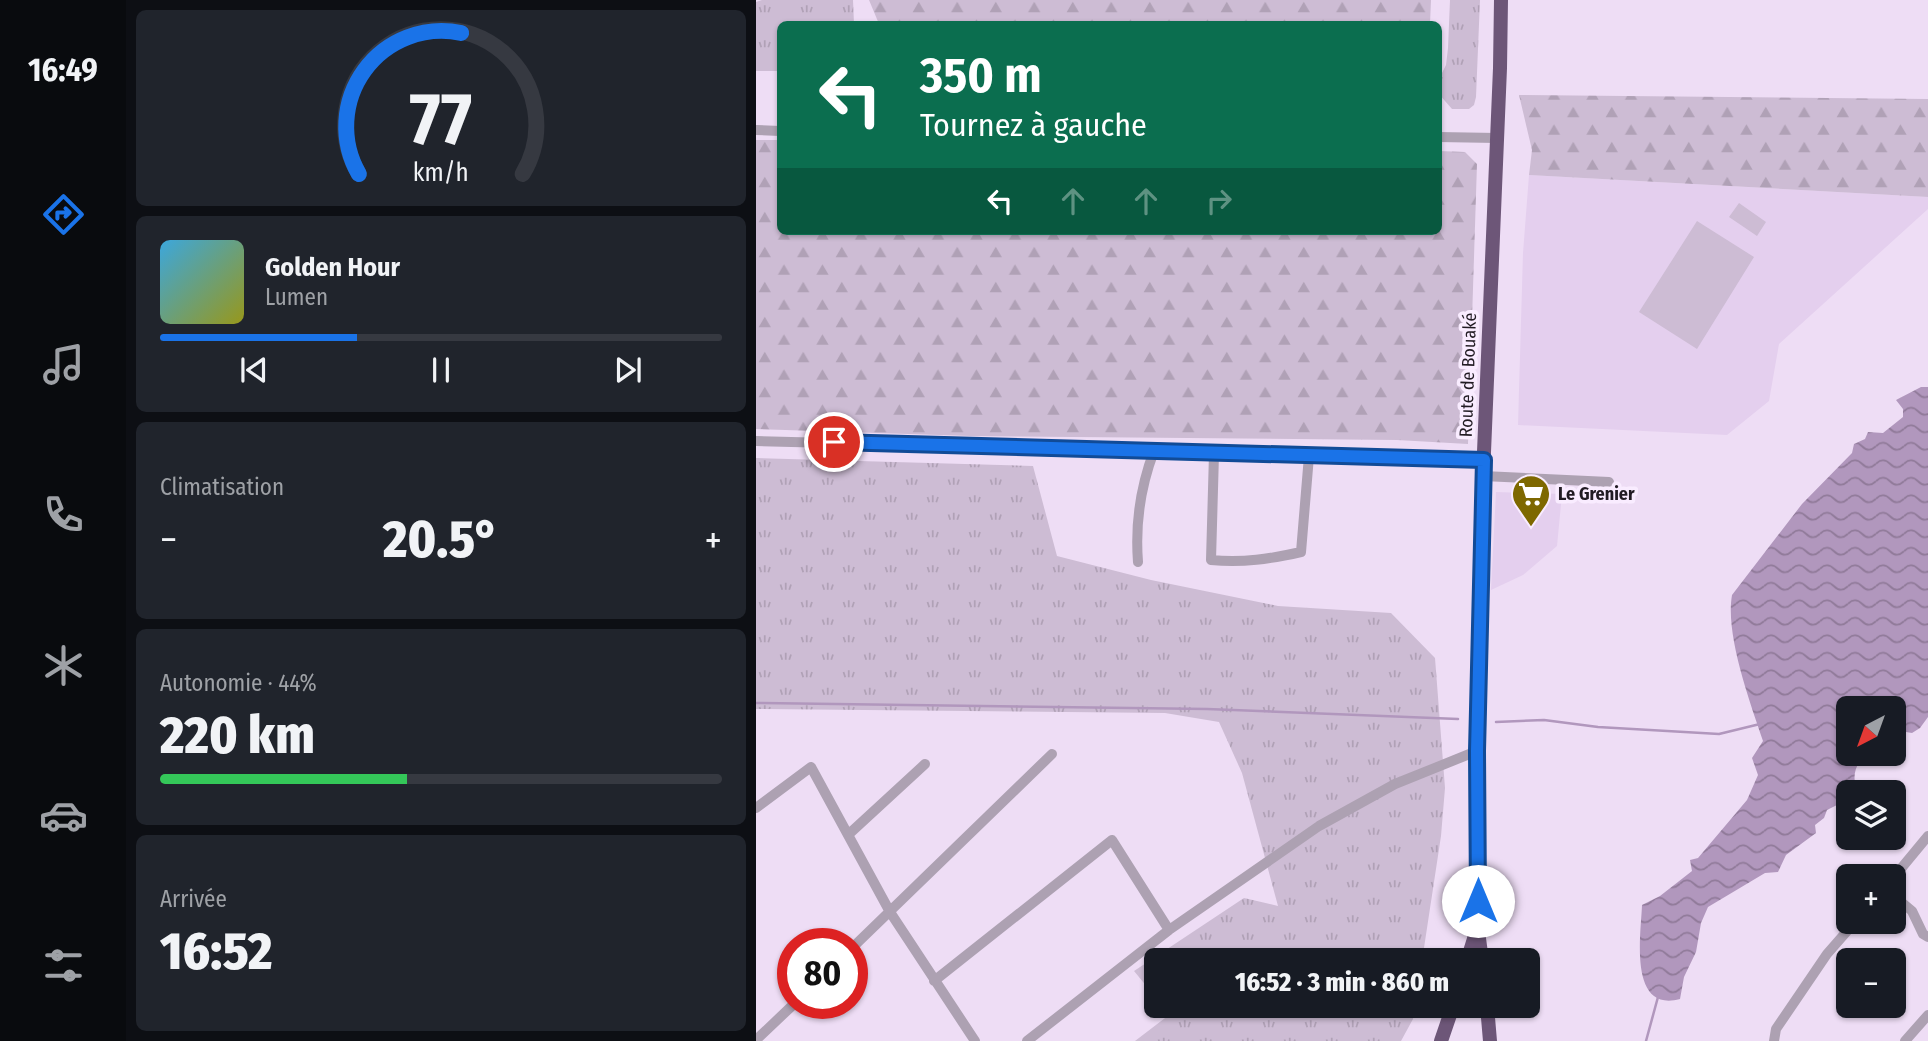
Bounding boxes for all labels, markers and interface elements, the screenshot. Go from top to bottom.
text: 350 m [920,46,1042,105]
icon: left [805,49,896,140]
text: 16:49 [28,51,98,89]
text: 77 [410,76,472,163]
text: Tournez à gauche [920,106,1147,144]
text: km/h [413,158,469,188]
icon: left [981,182,1019,220]
icon: ahead [1054,182,1092,220]
icon: ahead [1127,182,1165,220]
icon: right [1200,182,1238,220]
icon: directions [39,190,88,239]
text: Golden Hour [265,252,400,283]
text: Lumen [265,283,328,311]
street label: Route de Bouaké [1455,312,1481,438]
icon: music [39,340,88,389]
icon: previous [235,351,273,389]
icon: pause [422,351,460,389]
icon: next [609,351,647,389]
pin [804,412,864,472]
icon: arrive [815,423,853,461]
text: Climatisation [160,473,284,501]
supermarket icon: Le Grenier [1510,473,1552,528]
place label: Le Grenier [1558,483,1635,505]
icon: phone [39,490,88,539]
text: 20.5° [383,508,499,571]
text: − [160,517,177,563]
text: + [705,517,722,563]
icon: climate [39,641,88,690]
text: Autonomie · 44% [160,669,317,697]
north arrow [1836,696,1906,766]
map controls [1836,696,1906,1018]
text: 220 km [160,704,315,767]
button: layers [1836,780,1906,850]
icon: car [39,791,88,840]
position arrow [1441,864,1515,938]
button: + [1836,864,1906,934]
text: Arrivée [160,885,227,913]
text: 16:52 [160,920,273,983]
speed limit sign: 80 [777,928,868,1019]
icon: filters [39,941,88,990]
button: − [1836,948,1906,1018]
text: 16:52 · 3 min · 860 m [1235,967,1449,998]

